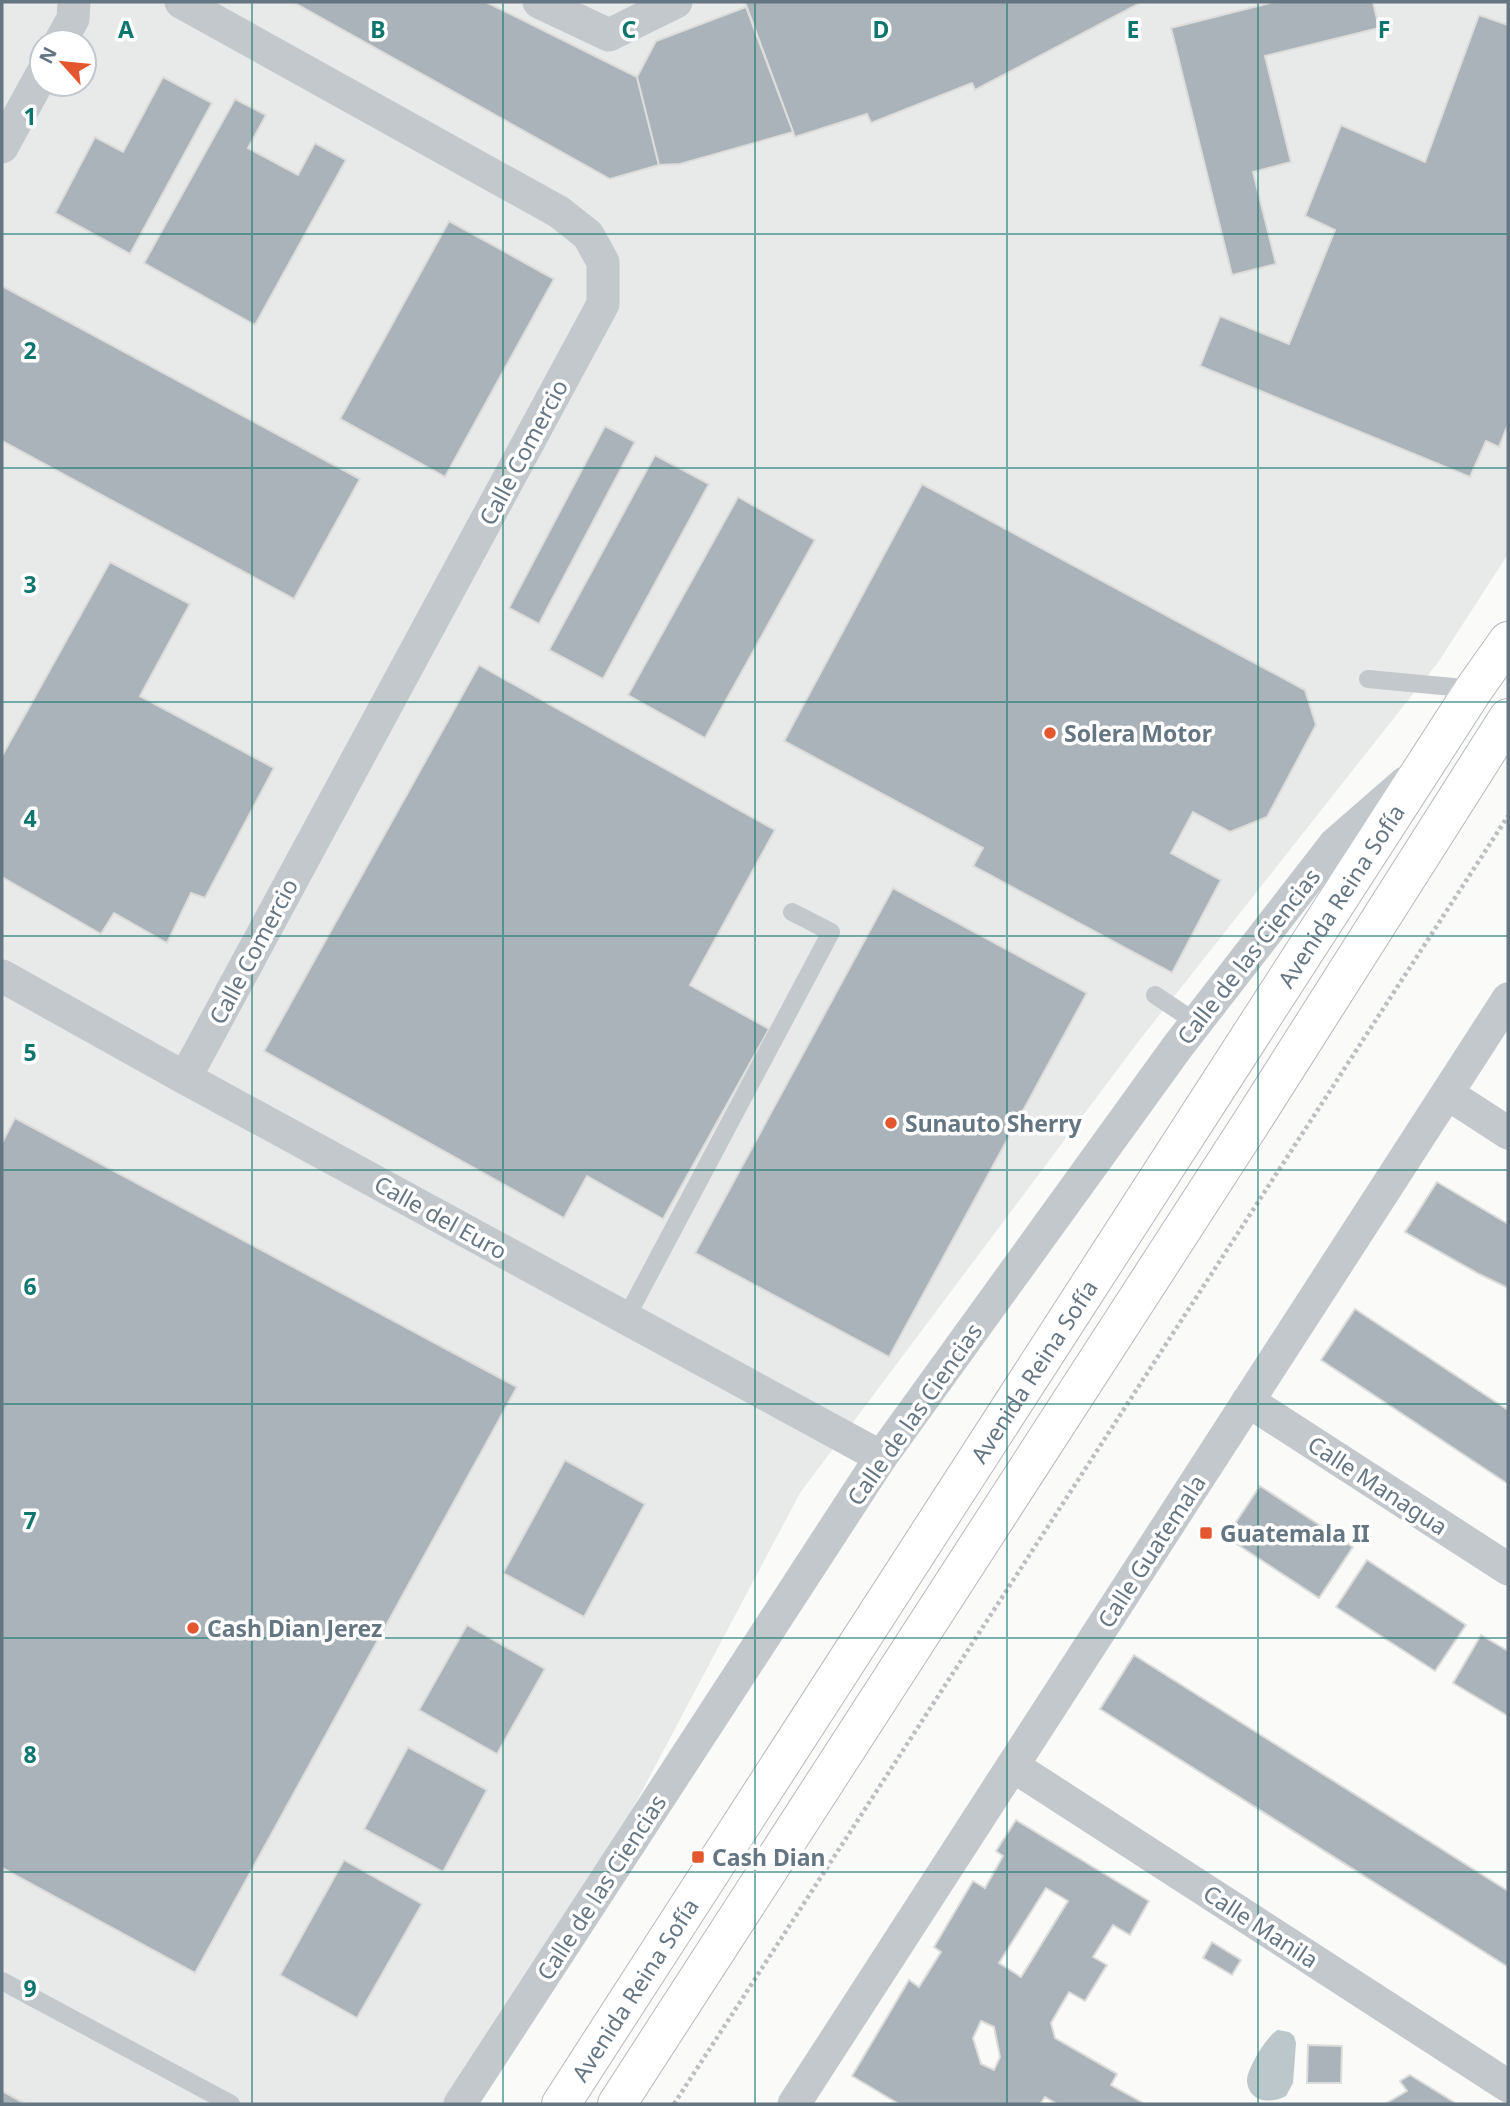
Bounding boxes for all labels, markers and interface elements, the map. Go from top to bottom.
text: A [118,13,134,45]
text: B [370,13,386,45]
text: C [622,13,637,45]
text: D [873,13,889,45]
text: E [1127,13,1139,45]
text: F [1378,13,1390,45]
north arrow [28,28,98,98]
text: N [33,42,63,68]
text: 1 [23,100,37,132]
text: 2 [23,334,37,366]
street label: Calle Comercio [471,373,575,531]
text: 3 [23,568,37,600]
place label: Solera Motor [1064,717,1212,749]
marker: Solera Motor [1042,725,1058,741]
street label: Avenida Reina Sofía [1270,798,1412,994]
text: 4 [23,802,37,834]
street label: Calle de las Ciencias [1169,861,1327,1051]
street label: Calle Comercio [201,872,305,1030]
text: 5 [23,1036,37,1068]
place label: Sunauto Sherry [905,1107,1083,1139]
marker: Sunauto Sherry [883,1115,899,1131]
street label: Calle del Euro [369,1167,513,1267]
text: 6 [23,1270,37,1302]
street label: Avenida Reina Sofía [963,1273,1105,1469]
street label: Calle de las Ciencias [839,1316,989,1512]
street label: Calle Managua [1302,1428,1454,1542]
street label: Calle Guatemala [1089,1468,1213,1634]
text: 7 [23,1504,37,1536]
place label: Guatemala II [1220,1517,1370,1549]
marker: Guatemala II [1198,1525,1214,1541]
place label: Cash Dian Jerez [207,1612,382,1644]
marker: Cash Dian Jerez [185,1620,201,1636]
text: 8 [23,1738,37,1770]
street label: Calle de las Ciencias [529,1788,673,1986]
place label: Cash Dian [712,1841,825,1873]
marker: Cash Dian [690,1849,706,1865]
street label: Calle Manila [1197,1877,1325,1975]
street label: Avenida Reina Sofía [564,1892,706,2088]
text: 9 [23,1972,37,2004]

